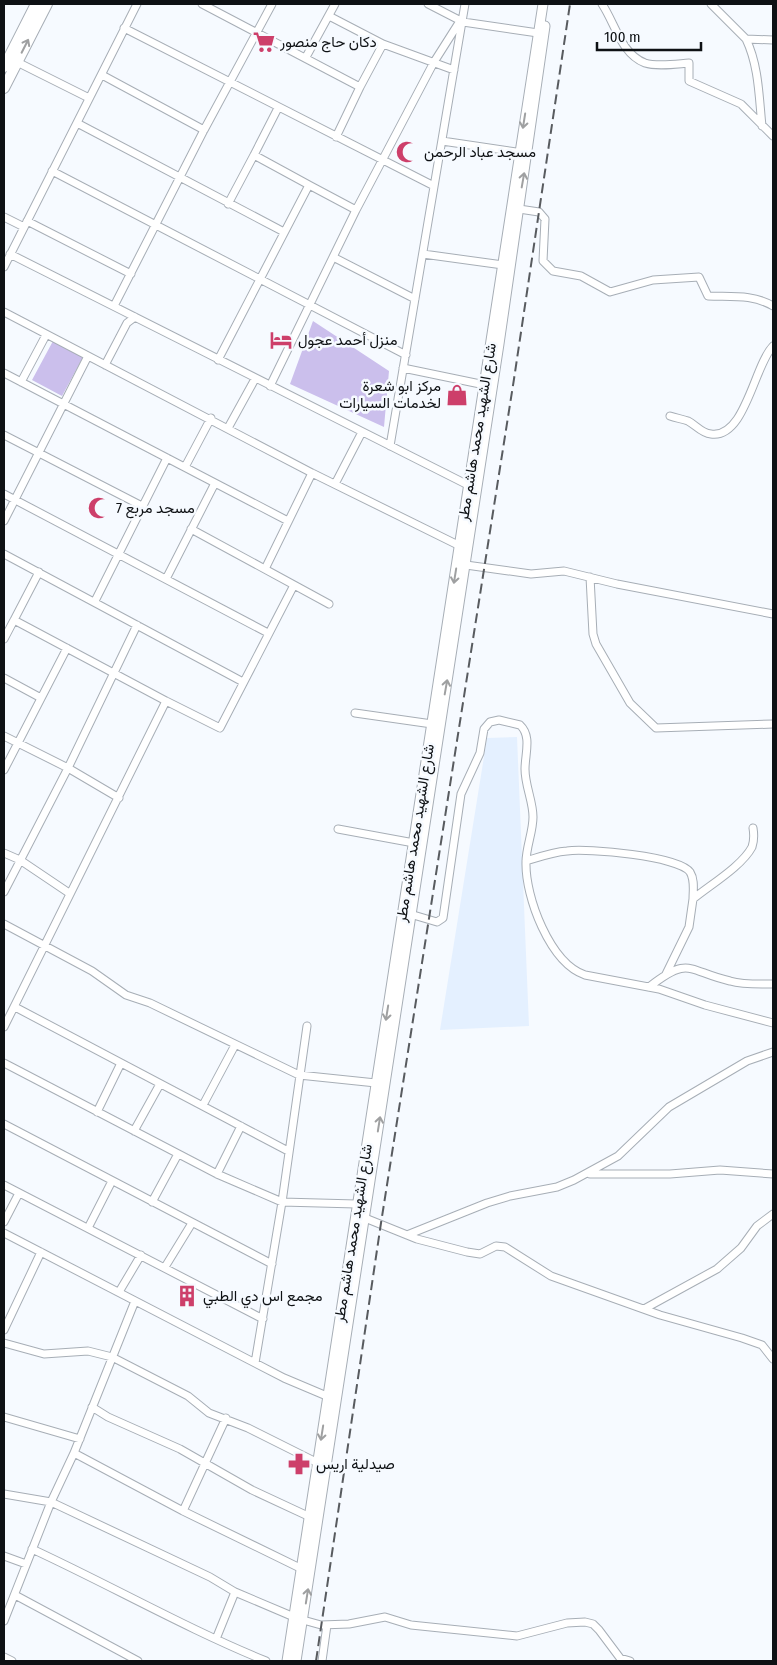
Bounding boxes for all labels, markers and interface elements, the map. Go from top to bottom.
scale bar [597,20,701,52]
text: 100 m [604,28,641,46]
supermarket icon: دكان حاج منصور [251,29,277,55]
place label: دكان حاج منصور [279,33,377,53]
one-way arrow [20,38,30,53]
one-way arrow [518,113,528,129]
mosque icon: مسجد عباد الرحمن [394,139,420,165]
place label: مسجد عباد الرحمن [424,143,536,162]
one-way arrow [519,172,529,188]
hotel icon: منزل أحمد عجول [268,327,294,353]
place label: منزل أحمد عجول [298,331,397,349]
street label: شارع الشهيد محمد هاشم مطر [454,342,502,524]
place label: مركز ابو شعرة لخدمات السيارات [339,377,441,412]
shop icon: مركز ابو شعرة لخدمات السيارات [444,382,470,408]
mosque icon: مسجد مربع 7 [86,495,112,521]
place label: مسجد مربع 7 [116,499,195,519]
one-way arrow [450,567,460,583]
one-way arrow [441,679,451,695]
street label: شارع الشهيد محمد هاشم مطر [392,743,440,925]
one-way arrow [382,1005,392,1021]
one-way arrow [374,1116,384,1132]
street label: شارع الشهيد محمد هاشم مطر [330,1143,378,1325]
building icon: مجمع اس دي الطبي [174,1283,200,1309]
place label: مجمع اس دي الطبي [203,1287,323,1309]
one-way arrow [317,1425,327,1441]
pharmacy icon: صيدلية اريس [286,1451,312,1477]
place label: صيدلية اريس [316,1455,395,1474]
one-way arrow [302,1588,312,1604]

